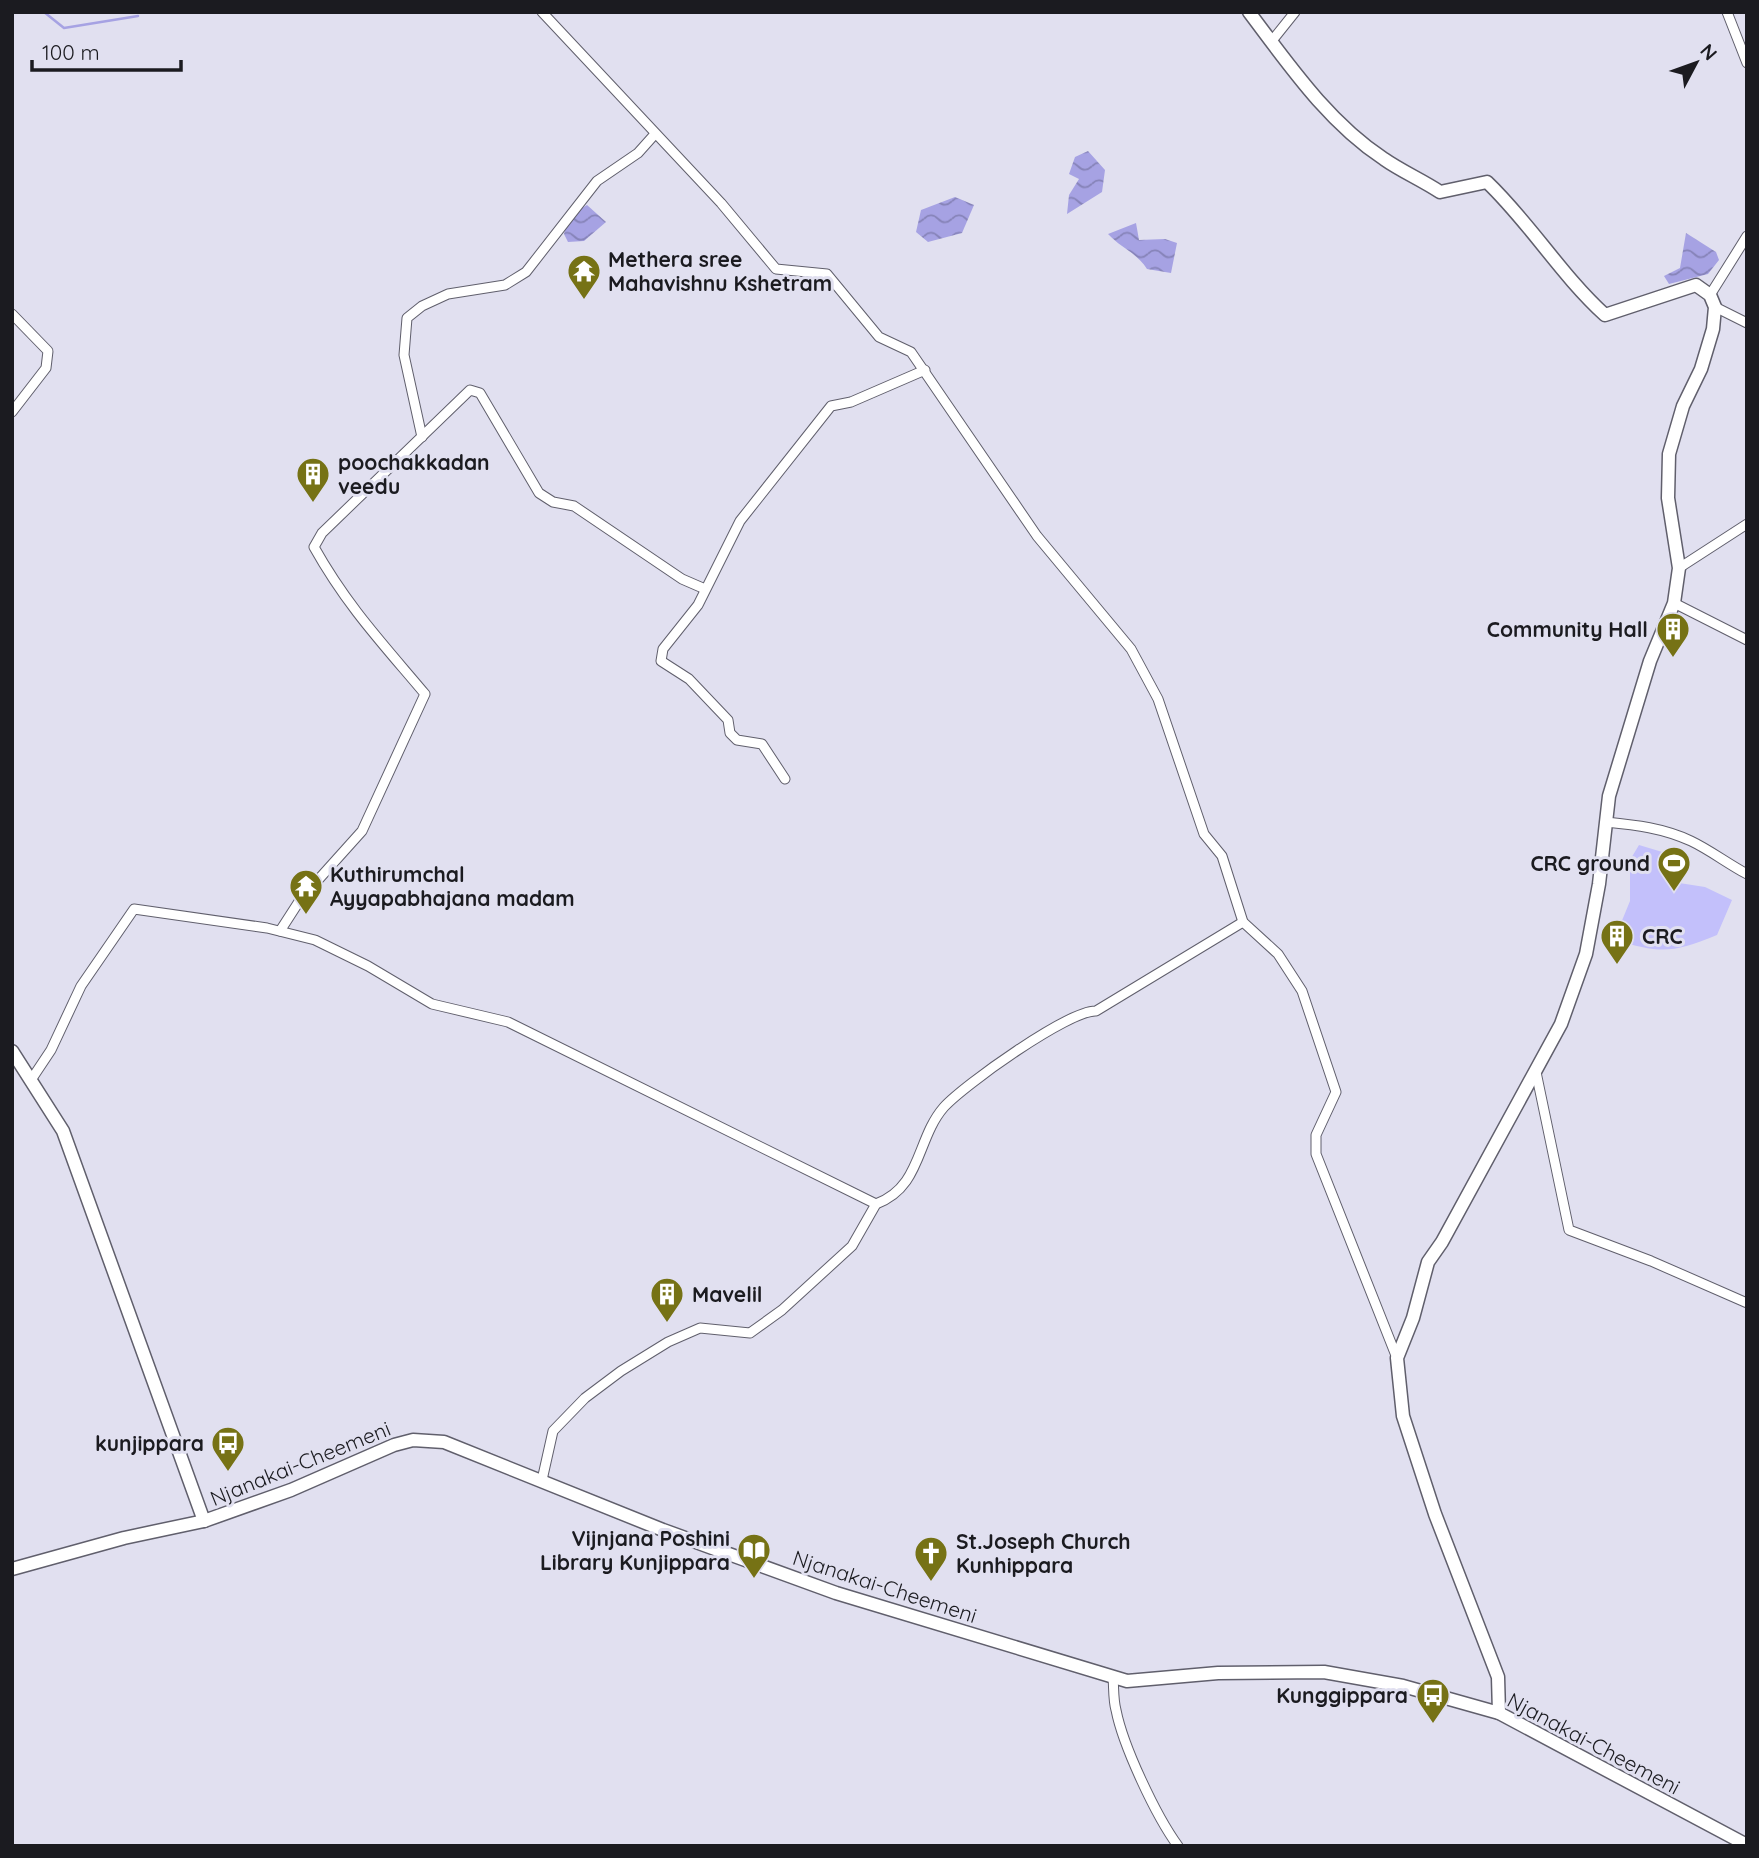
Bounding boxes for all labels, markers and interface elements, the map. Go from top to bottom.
scale bar [32,28,180,72]
north arrow [1661,28,1731,98]
text: 100 m [42,39,100,65]
text: N [1695,39,1722,65]
place label: Methera sree Mahavishnu Kshetram [608,246,832,296]
temple icon: Methera sree Mahavishnu Kshetram [565,252,603,301]
place label: poochakkadan veedu [338,449,490,499]
building icon: poochakkadan veedu [294,455,332,504]
building icon: Community Hall [1654,610,1692,659]
place label: Community Hall [1487,616,1648,642]
sports icon: CRC ground [1655,844,1693,893]
place label: CRC ground [1530,850,1650,876]
place label: Kuthirumchal Ayyapabhajana madam [330,861,575,911]
temple icon: Kuthirumchal Ayyapabhajana madam [287,867,325,916]
building icon: CRC [1598,917,1636,966]
place label: CRC [1642,923,1683,949]
building icon: Mavelil [648,1275,686,1324]
place label: Mavelil [692,1281,763,1307]
street label: Njanakai-Cheemeni [206,1415,394,1511]
bus stop icon: kunjippara [209,1424,247,1473]
place label: kunjippara [95,1430,204,1456]
place label: Vijnjana Poshini Library Kunjippara [540,1525,730,1575]
place label: St.Joseph Church Kunhippara [956,1528,1131,1578]
library icon: Vijnjana Poshini Library Kunjippara [735,1531,773,1580]
church icon: St.Joseph Church Kunhippara [912,1534,950,1583]
street label: Njanakai-Cheemeni [790,1544,980,1628]
bus stop icon: Kunggippara [1414,1676,1452,1725]
place label: Kunggippara [1276,1682,1408,1708]
street label: Njanakai-Cheemeni [1503,1686,1685,1800]

